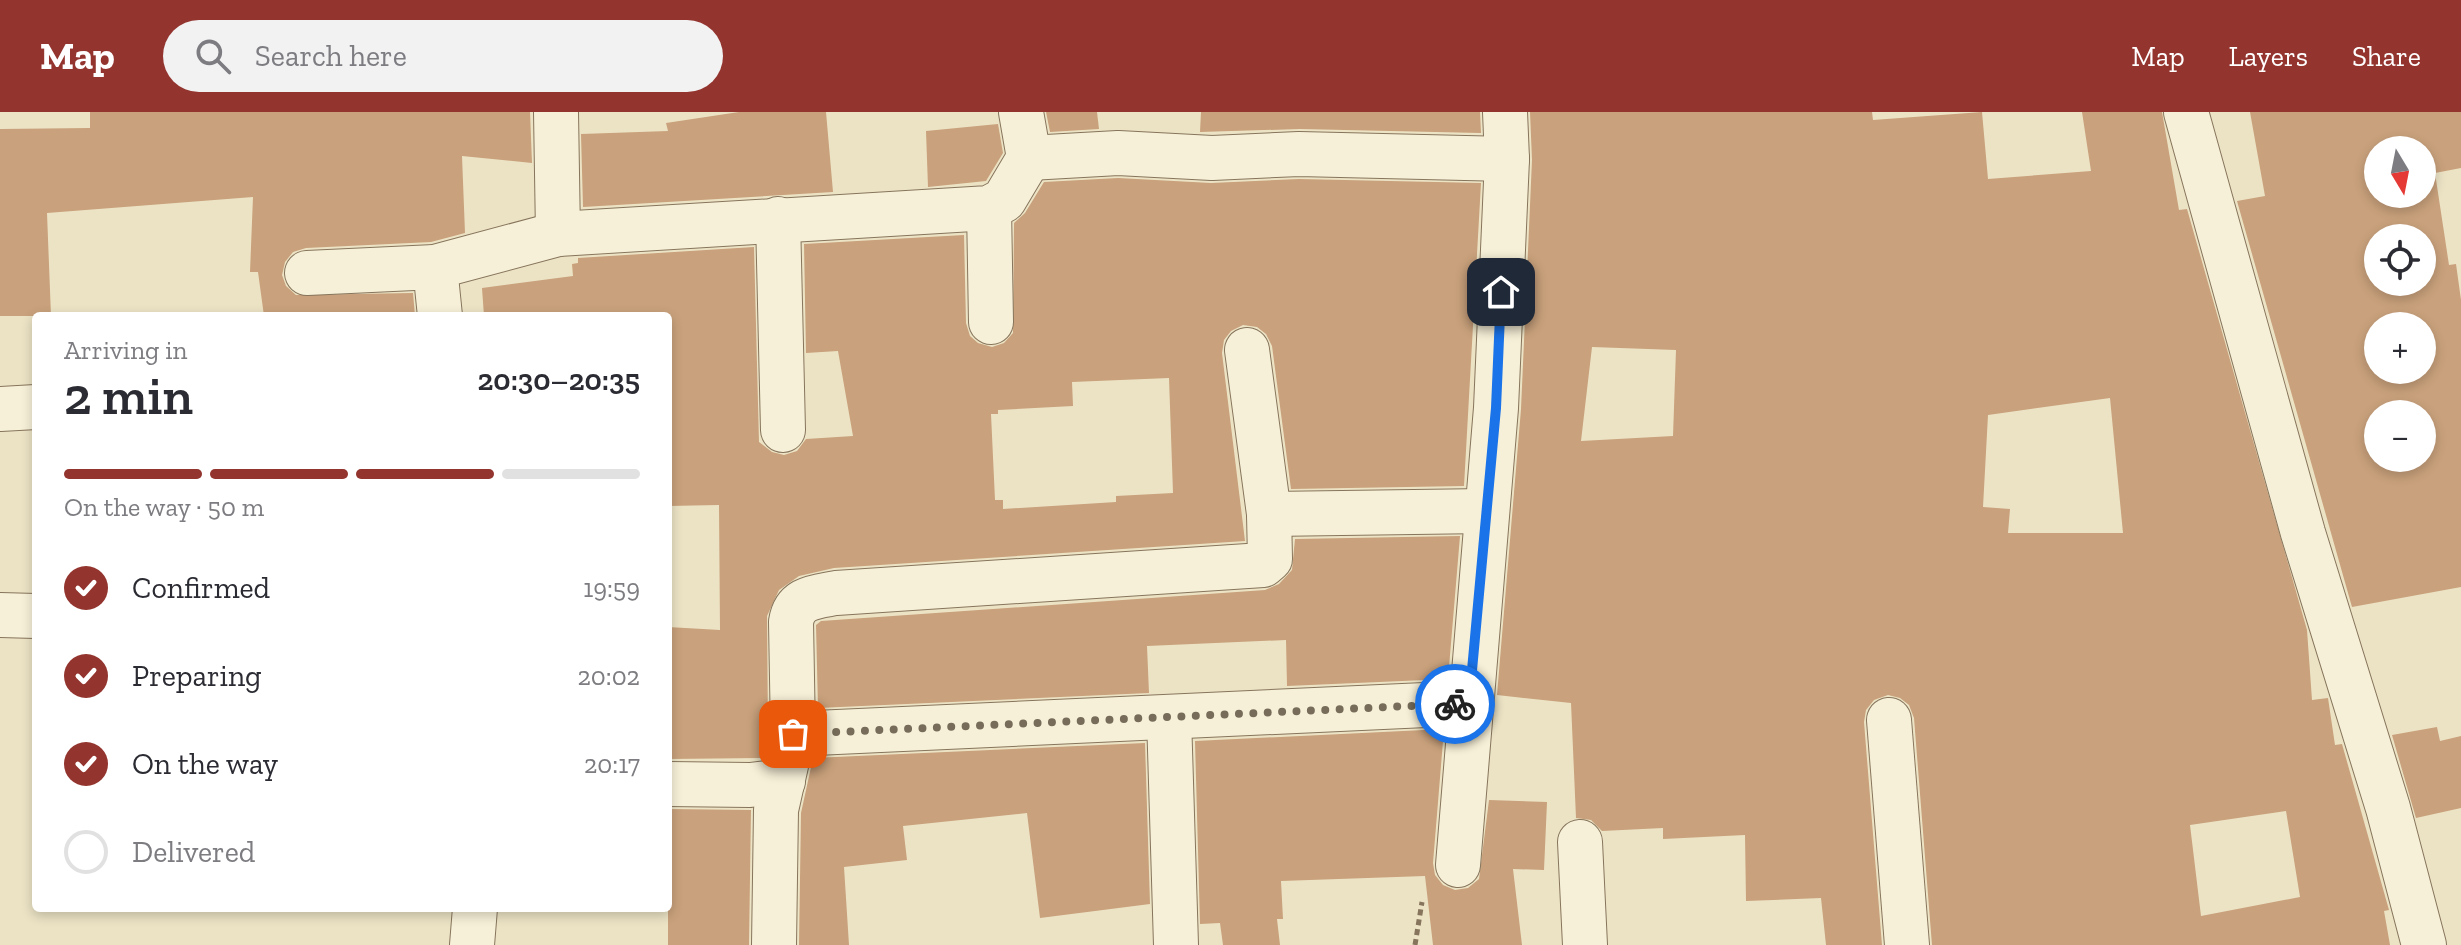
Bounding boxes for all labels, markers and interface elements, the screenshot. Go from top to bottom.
search box [163,20,723,92]
text: Map [40,33,115,79]
icon: search [191,34,235,78]
text: Search here [255,38,407,74]
text: Map [2131,40,2185,73]
text: Layers [2229,40,2308,73]
text: Share [2352,40,2421,73]
north arrow [2364,136,2436,208]
map controls [2364,136,2436,472]
button: locate [2364,224,2436,296]
pin [1467,258,1535,326]
icon: home [1479,270,1523,314]
button: + [2364,312,2436,384]
text: Arriving in [64,334,187,366]
text: 20:30–20:35 [477,362,640,398]
text: 2 min [64,365,193,427]
button: − [2364,400,2436,472]
text: On the way · 50 m [64,491,264,523]
icon: check [64,566,108,610]
text: Confirmed [132,570,270,606]
text: 19:59 [583,572,640,604]
icon: check [64,654,108,698]
text: Preparing [132,658,262,694]
text: 20:02 [577,660,640,692]
courier [1415,664,1495,744]
icon: bike [1433,682,1477,726]
pin [759,700,827,768]
icon: bag [771,712,815,756]
icon: check [64,742,108,786]
text: On the way [132,746,278,782]
text: 20:17 [584,748,640,780]
text: Delivered [132,834,255,870]

